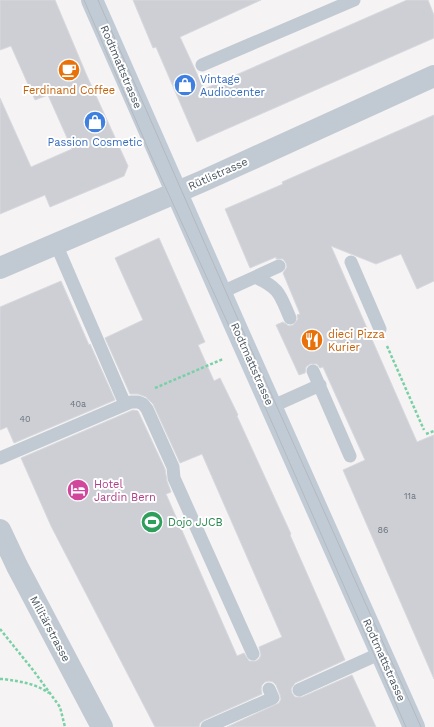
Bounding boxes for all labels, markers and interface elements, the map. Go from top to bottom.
street label: Rodtmattstrasse [98,23,144,111]
cafe icon: Ferdinand Coffee [56,57,82,83]
shop icon: Vintage Audiocenter [172,72,198,98]
place label: Vintage Audiocenter [200,73,266,99]
place label: Ferdinand Coffee [23,84,115,97]
shop icon: Passion Cosmetic [82,109,108,135]
place label: Passion Cosmetic [48,136,142,149]
street label: Rütlistrasse [186,155,250,193]
street label: Rodtmattstrasse [228,321,276,407]
restaurant icon: dieci Pizza Kurier [299,327,325,353]
place label: dieci Pizza Kurier [328,328,385,354]
house number: 40a [70,399,86,409]
house number: 40 [19,414,31,424]
hotel icon: Hotel Jardin Bern [65,477,91,503]
place label: Hotel Jardin Bern [94,478,156,504]
house number: 11a [404,491,416,501]
sports icon: Dojo JJCB [139,509,165,535]
place label: Dojo JJCB [168,516,223,529]
house number: 86 [377,525,389,535]
street label: Militärstrasse [27,594,73,664]
street label: Rodtmattstrasse [360,617,408,703]

